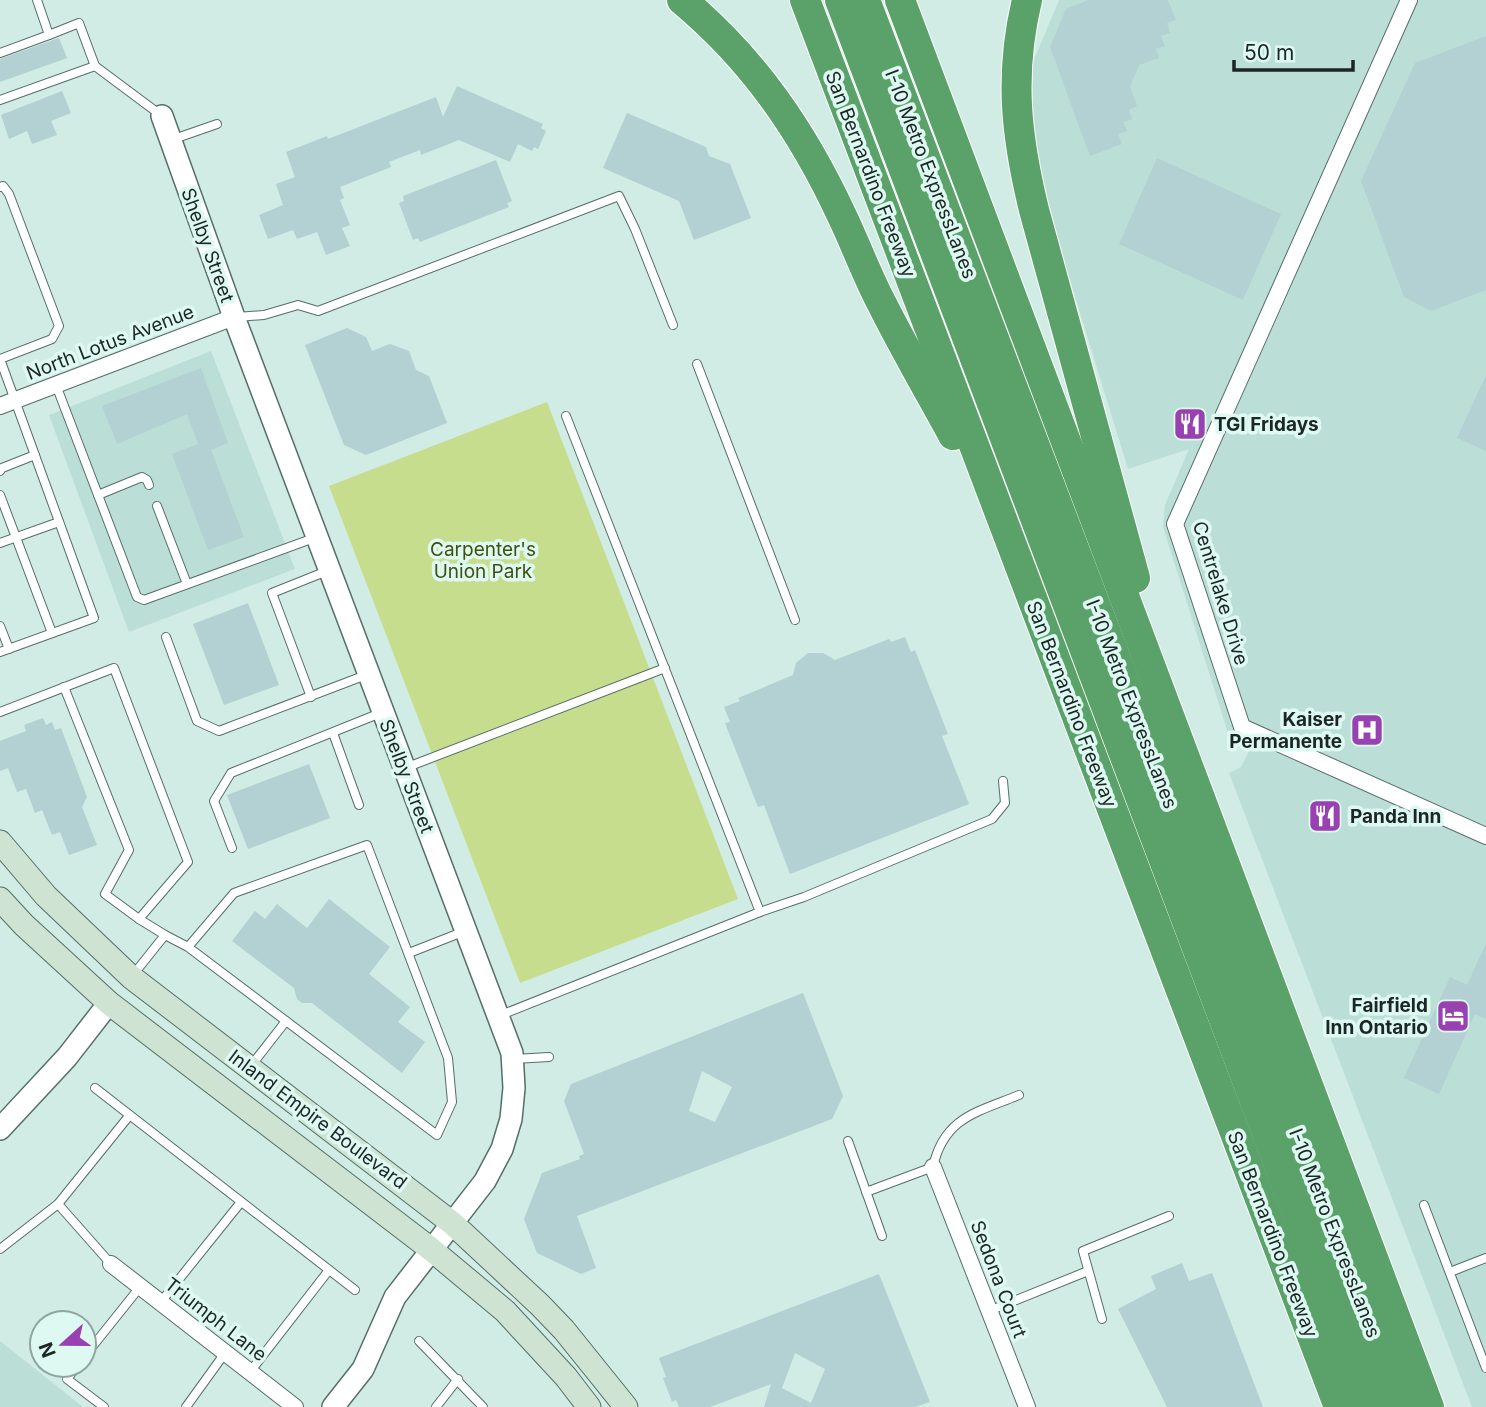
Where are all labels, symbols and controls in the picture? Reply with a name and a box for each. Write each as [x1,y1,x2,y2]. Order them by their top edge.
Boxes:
scale bar [1234,28,1353,72]
text: 50 m [1244,40,1294,65]
street label: I-10 Metro ExpressLanes [880,66,981,282]
street label: San Bernardino Freeway [821,68,921,281]
street label: Shelby Street [176,185,239,305]
street label: North Lotus Avenue [23,300,197,385]
restaurant icon: TGI Fridays [1171,405,1209,443]
place label: TGI Fridays [1214,413,1319,436]
street label: Centrelake Drive [1188,518,1253,668]
park label: Carpenter's Union Park [430,538,536,583]
street label: I-10 Metro ExpressLanes [1081,596,1182,812]
street label: San Bernardino Freeway [1022,598,1122,811]
place label: Kaiser Permanente [1229,708,1342,753]
hospital icon: Kaiser Permanente [1348,711,1386,749]
street label: Shelby Street [374,716,439,836]
restaurant icon: Panda Inn [1306,797,1344,835]
place label: Panda Inn [1350,805,1441,828]
place label: Fairfield Inn Ontario [1325,994,1428,1039]
hotel icon: Fairfield Inn Ontario [1434,997,1472,1035]
street label: Inland Empire Boulevard [224,1045,411,1194]
street label: I-10 Metro ExpressLanes [1284,1125,1385,1341]
street label: San Bernardino Freeway [1223,1128,1323,1341]
street label: Sedona Court [966,1217,1031,1341]
street label: Triumph Lane [160,1272,271,1366]
north arrow [28,1309,98,1379]
text: N [34,1339,61,1361]

